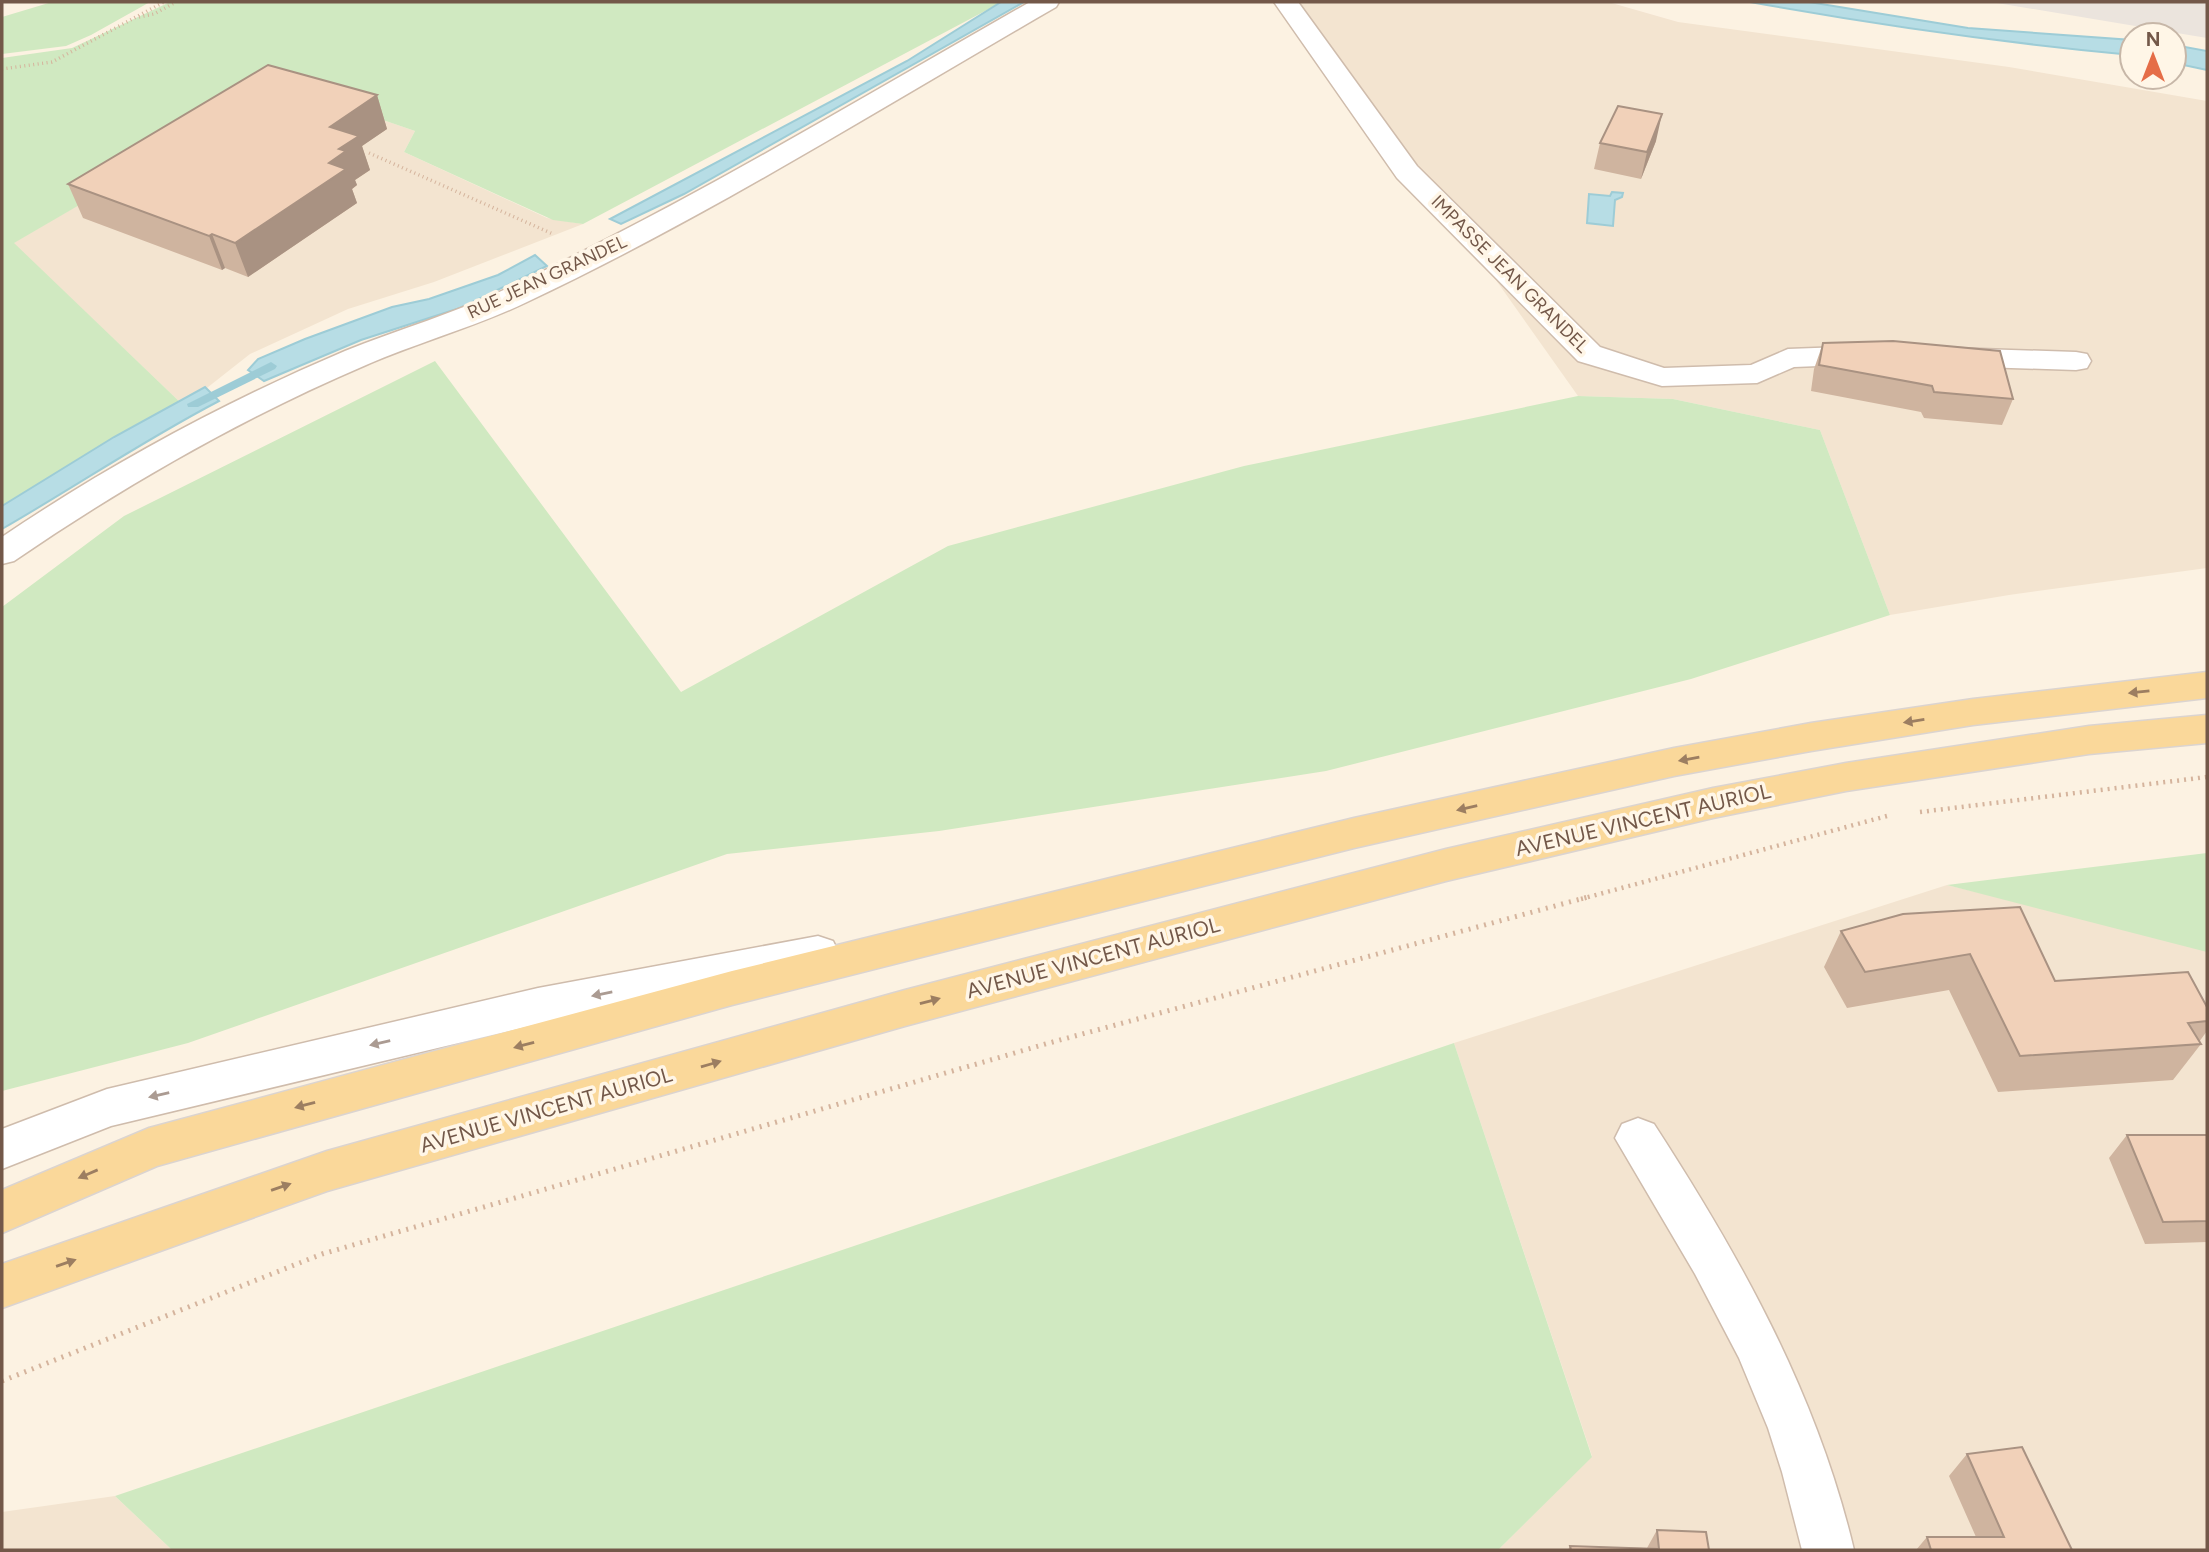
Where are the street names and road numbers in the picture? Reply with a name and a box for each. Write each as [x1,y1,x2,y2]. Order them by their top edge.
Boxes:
street label: IMPASSE JEAN GRANDEL [1427,191,1594,358]
street label: RUE JEAN GRANDEL [464,230,631,324]
street label: AVENUE VINCENT AURIOL [1513,778,1773,861]
street label: AVENUE VINCENT AURIOL [963,912,1222,1003]
street label: AVENUE VINCENT AURIOL [417,1061,675,1158]

